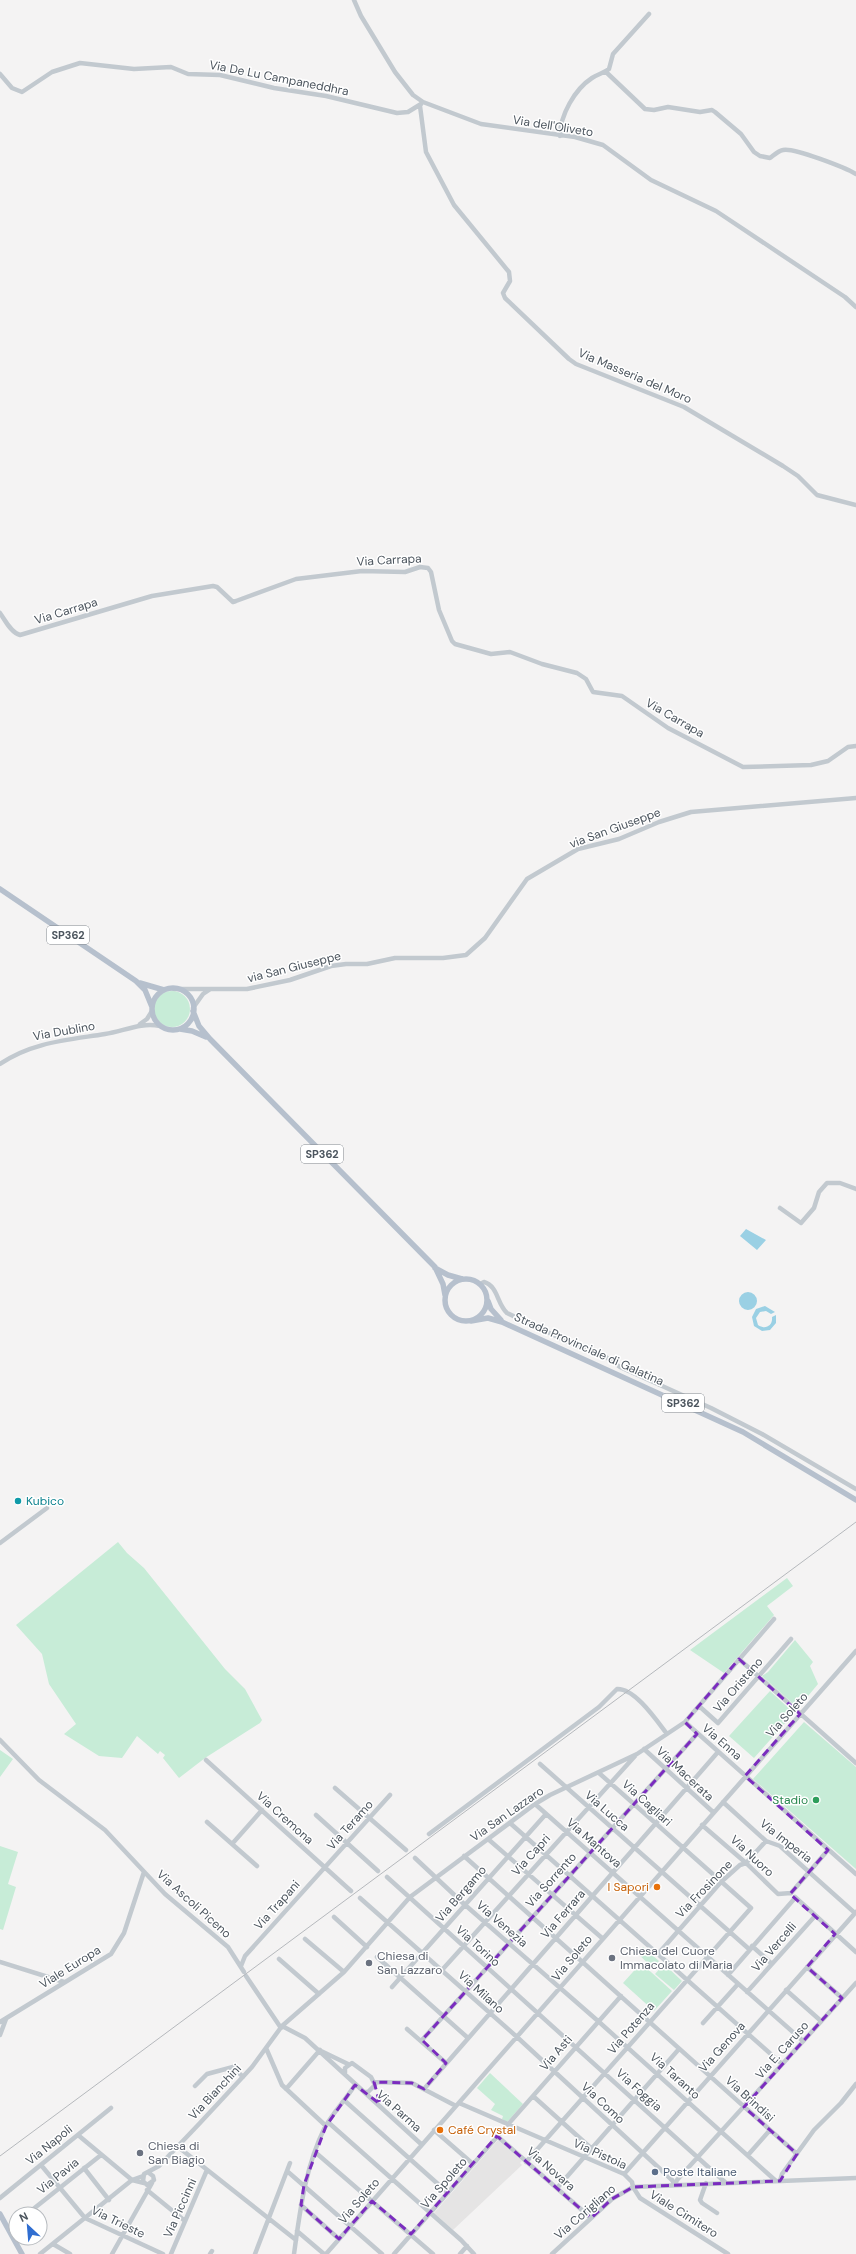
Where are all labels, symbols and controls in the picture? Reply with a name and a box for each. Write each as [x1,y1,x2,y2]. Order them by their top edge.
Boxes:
street label: Via De Lu Campaneddhra [208,57,350,99]
street label: Via dell'Oliveto [512,112,594,140]
street label: Via Masseria del Moro [576,345,694,407]
street label: Via Carrapa [356,550,422,570]
street label: Via Carrapa [32,594,100,628]
street label: Via Carrapa [643,695,707,741]
street label: via San Giuseppe [567,804,663,852]
road number: SP362 [47,926,89,944]
street label: via San Giuseppe [245,948,343,986]
street label: Via Dublino [32,1018,96,1044]
road number: SP362 [301,1145,343,1163]
street label: Strada Provinciale di Galatina [512,1309,666,1389]
road number: SP362 [662,1394,704,1412]
place label: Kubico [26,1493,64,1509]
marker: Kubico [13,1496,23,1506]
street label: Via Oristano [710,1654,766,1716]
street label: Via Soleto [762,1689,812,1741]
street label: Via Enna [699,1720,745,1764]
street label: Via Macerata [653,1743,717,1805]
street label: Via Cagliari [619,1776,675,1830]
street label: Via San Lazzaro [467,1783,547,1845]
street label: Via Lucca [581,1787,633,1835]
street label: Via Cremona [253,1788,317,1848]
place label: Stadio [772,1792,808,1808]
marker: Stadio [811,1795,821,1805]
street label: Via Teramo [323,1797,377,1853]
street label: Via Mantova [563,1815,625,1871]
street label: Via Imperia [757,1816,815,1866]
street label: Via Capri [508,1831,554,1879]
street label: Via Nuoro [727,1832,777,1880]
street label: Via Sorrento [522,1849,580,1911]
street label: Via Frosinone [672,1856,736,1922]
street label: Via Bergamo [432,1862,490,1926]
street label: Via Ascoli Piceno [153,1866,235,1942]
street label: Via Trapani [250,1877,304,1933]
place label: I Sapori [608,1879,649,1895]
marker: I Sapori [652,1882,662,1892]
street label: Via Ferrara [537,1886,589,1942]
street label: Via Venezia [473,1897,531,1951]
street label: Via Vercelli [748,1919,800,1975]
street label: Via Torino [452,1922,504,1970]
street label: Via Soleto [548,1932,596,1984]
street label: Viale Europa [36,1942,104,1992]
place label: Chiesa del Cuore Immacolato di Maria [620,1943,733,1973]
place label: Chiesa di San Lazzaro [377,1948,442,1978]
marker: Chiesa del Cuore Immacolato di Maria [607,1953,617,1963]
marker: Chiesa di San Lazzaro [364,1958,374,1968]
street label: Via Milano [455,1967,507,2017]
street label: Via Potenza [604,1998,658,2058]
street label: Via Genova [695,2018,749,2076]
street label: Via E. Caruso [752,2018,812,2082]
street label: Via Asti [536,2032,576,2074]
street label: Via Taranto [646,2049,704,2103]
street label: Via Bianchini [185,2061,245,2123]
street label: Via Foggia [613,2065,665,2115]
street label: Via Brindisi [722,2073,778,2126]
street label: Via Como [578,2079,628,2127]
street label: Via Parma [373,2086,425,2136]
street label: Via Napoli [22,2121,76,2169]
place label: Café Crystal [448,2122,516,2138]
marker: Café Crystal [435,2125,445,2135]
street label: Via Pistoia [571,2135,629,2173]
place label: Chiesa di San Biagio [148,2138,205,2168]
street label: Via Novara [523,2144,579,2194]
marker: Chiesa di San Biagio [135,2148,145,2158]
street label: Via Pavia [34,2154,82,2198]
street label: Via Spoleto [417,2154,471,2212]
place label: Poste Italiane [663,2164,737,2180]
marker: Poste Italiane [650,2167,660,2177]
street label: Via Soleto [335,2175,383,2227]
street label: Via Piccinni [160,2176,200,2240]
street label: Via Corigliano [551,2181,619,2243]
street label: Viale Cimitero [647,2187,721,2241]
street label: Via Trieste [88,2202,148,2242]
north arrow [8,2206,48,2246]
text: N [17,2209,30,2225]

